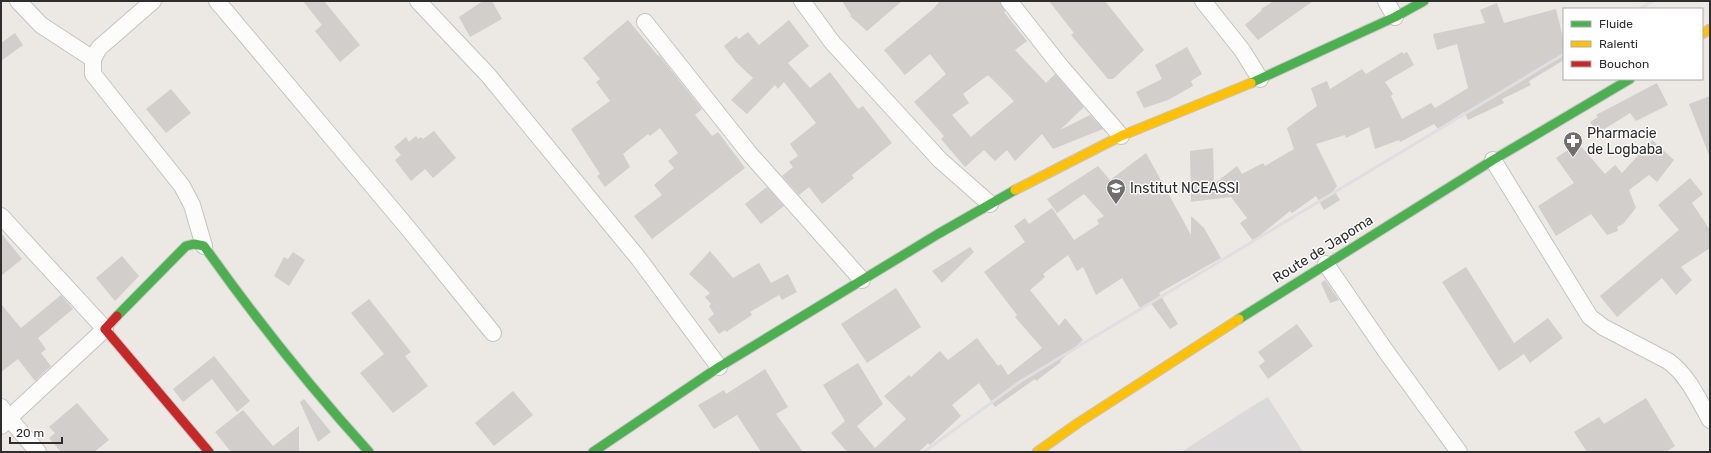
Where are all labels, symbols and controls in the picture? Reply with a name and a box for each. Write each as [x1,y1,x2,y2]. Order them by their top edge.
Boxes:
legend [1563,8,1703,80]
text: Fluide [1599,17,1633,31]
text: Ralenti [1599,37,1638,51]
text: Bouchon [1599,57,1649,71]
place label: Pharmacie de Logbaba [1587,125,1663,158]
pharmacy icon: Pharmacie de Logbaba [1562,130,1584,158]
school or university icon: Institut NCEASSI [1105,177,1127,205]
place label: Institut NCEASSI [1130,180,1239,197]
street label: Route de Japoma [1270,211,1376,287]
scale bar [10,419,62,445]
text: 20 m [16,426,44,440]

